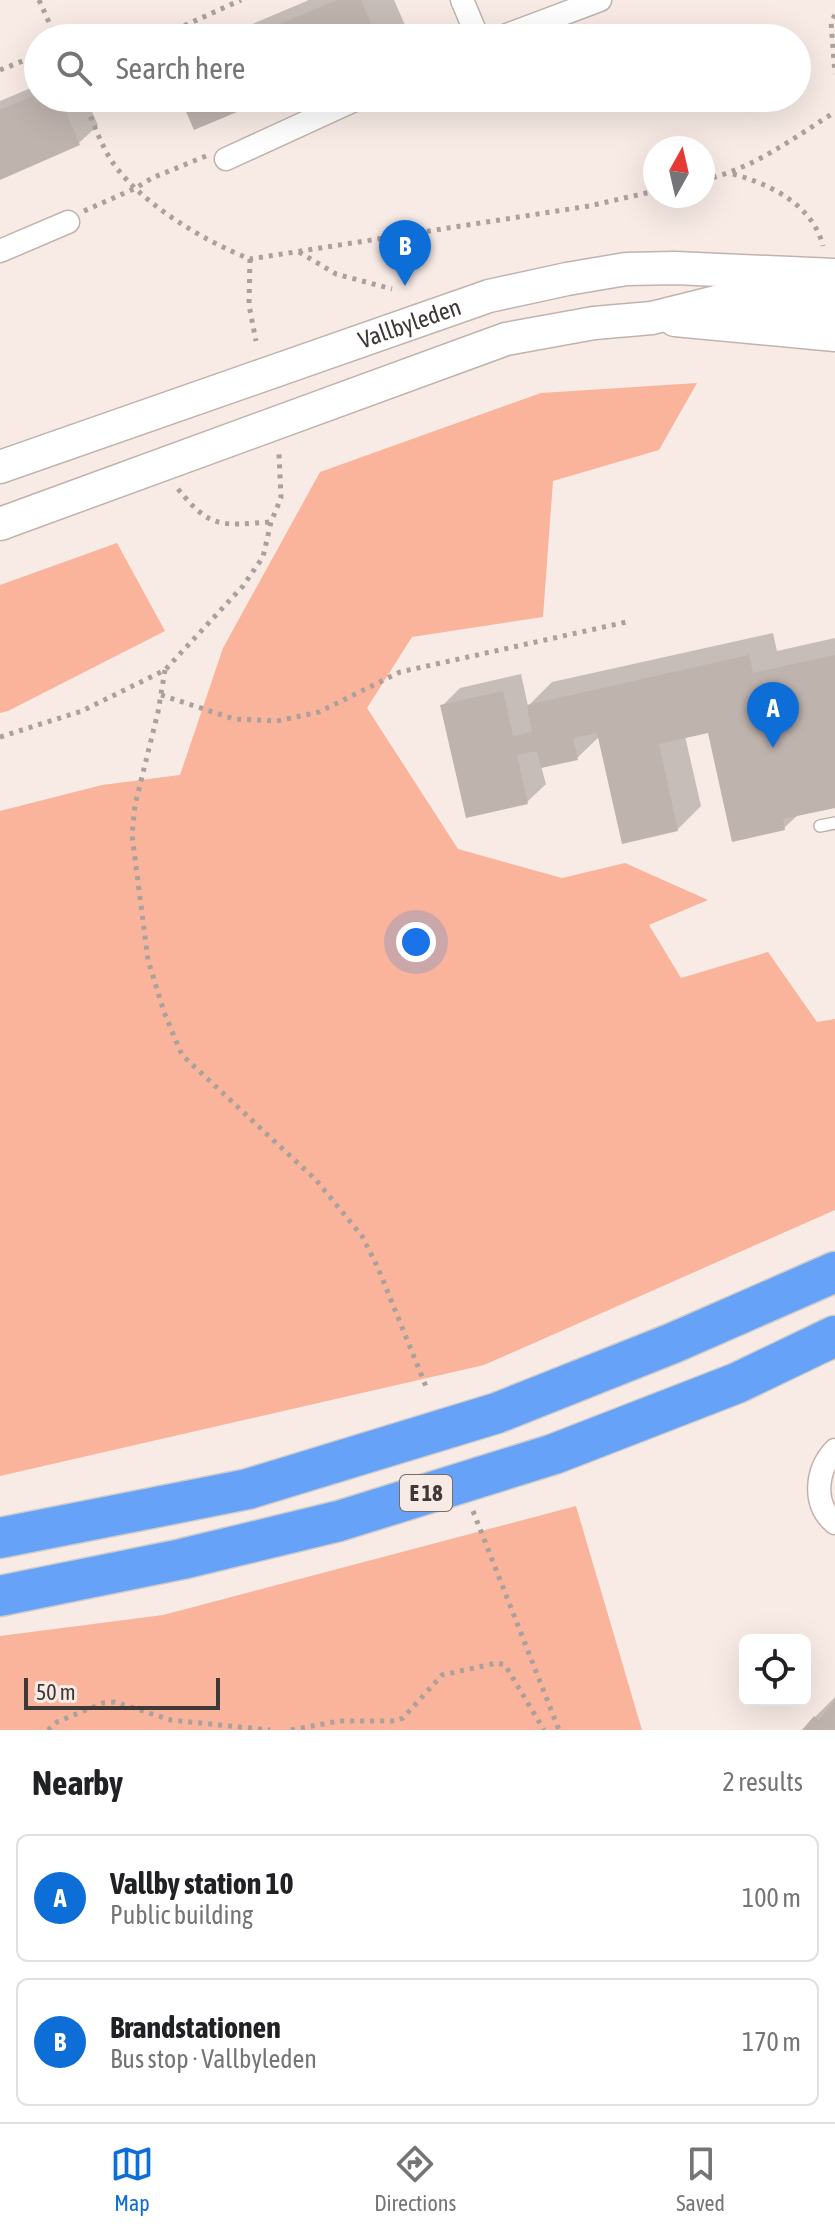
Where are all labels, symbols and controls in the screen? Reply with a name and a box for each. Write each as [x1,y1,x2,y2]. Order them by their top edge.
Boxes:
search box [24,24,811,112]
icon: search [52,46,96,90]
text: Search here [116,51,245,85]
north arrow [643,136,715,208]
pin: B [379,220,431,286]
street label: Vallbyleden [355,293,464,354]
pin: A [747,682,799,748]
your location [396,922,436,962]
road number: E 18 [400,1475,452,1511]
map controls [739,1634,811,1706]
button: locate [739,1634,811,1706]
scale bar [24,1674,220,1710]
text: 50 m [36,1679,76,1705]
text: Nearby [32,1763,123,1802]
text: 2 results [722,1767,803,1797]
text: Vallby station 10 [110,1866,294,1900]
text: A [54,1883,66,1913]
text: 100 m [742,1883,801,1913]
text: Public building [110,1900,253,1930]
text: Brandstationen [110,2010,281,2044]
text: B [54,2027,66,2057]
text: 170 m [742,2027,801,2057]
text: Bus stop · Vallbyleden [110,2044,317,2074]
tab: Map [110,2142,154,2216]
tab: Directions [374,2142,456,2216]
tab: Saved [676,2142,725,2216]

